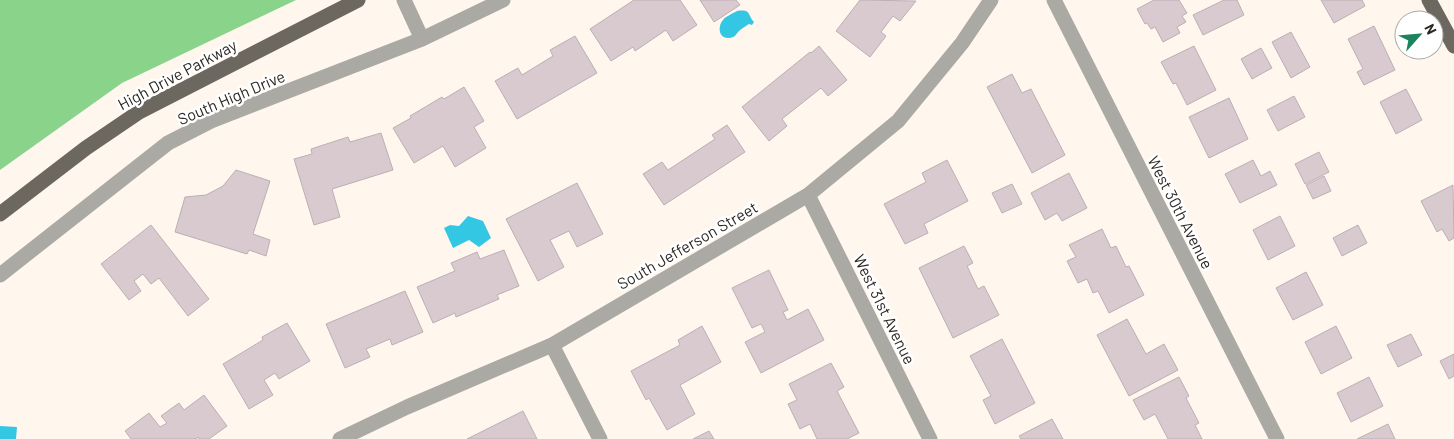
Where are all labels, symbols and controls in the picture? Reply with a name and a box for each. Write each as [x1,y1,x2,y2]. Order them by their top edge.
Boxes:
north arrow [1394,10,1444,60]
text: N [1421,21,1441,37]
street label: High Drive Parkway [114,34,240,113]
street label: South High Drive [174,66,288,128]
street label: West 30th Avenue [1144,152,1218,272]
street label: South Jefferson Street [613,197,761,293]
street label: West 31st Avenue [850,251,920,367]

